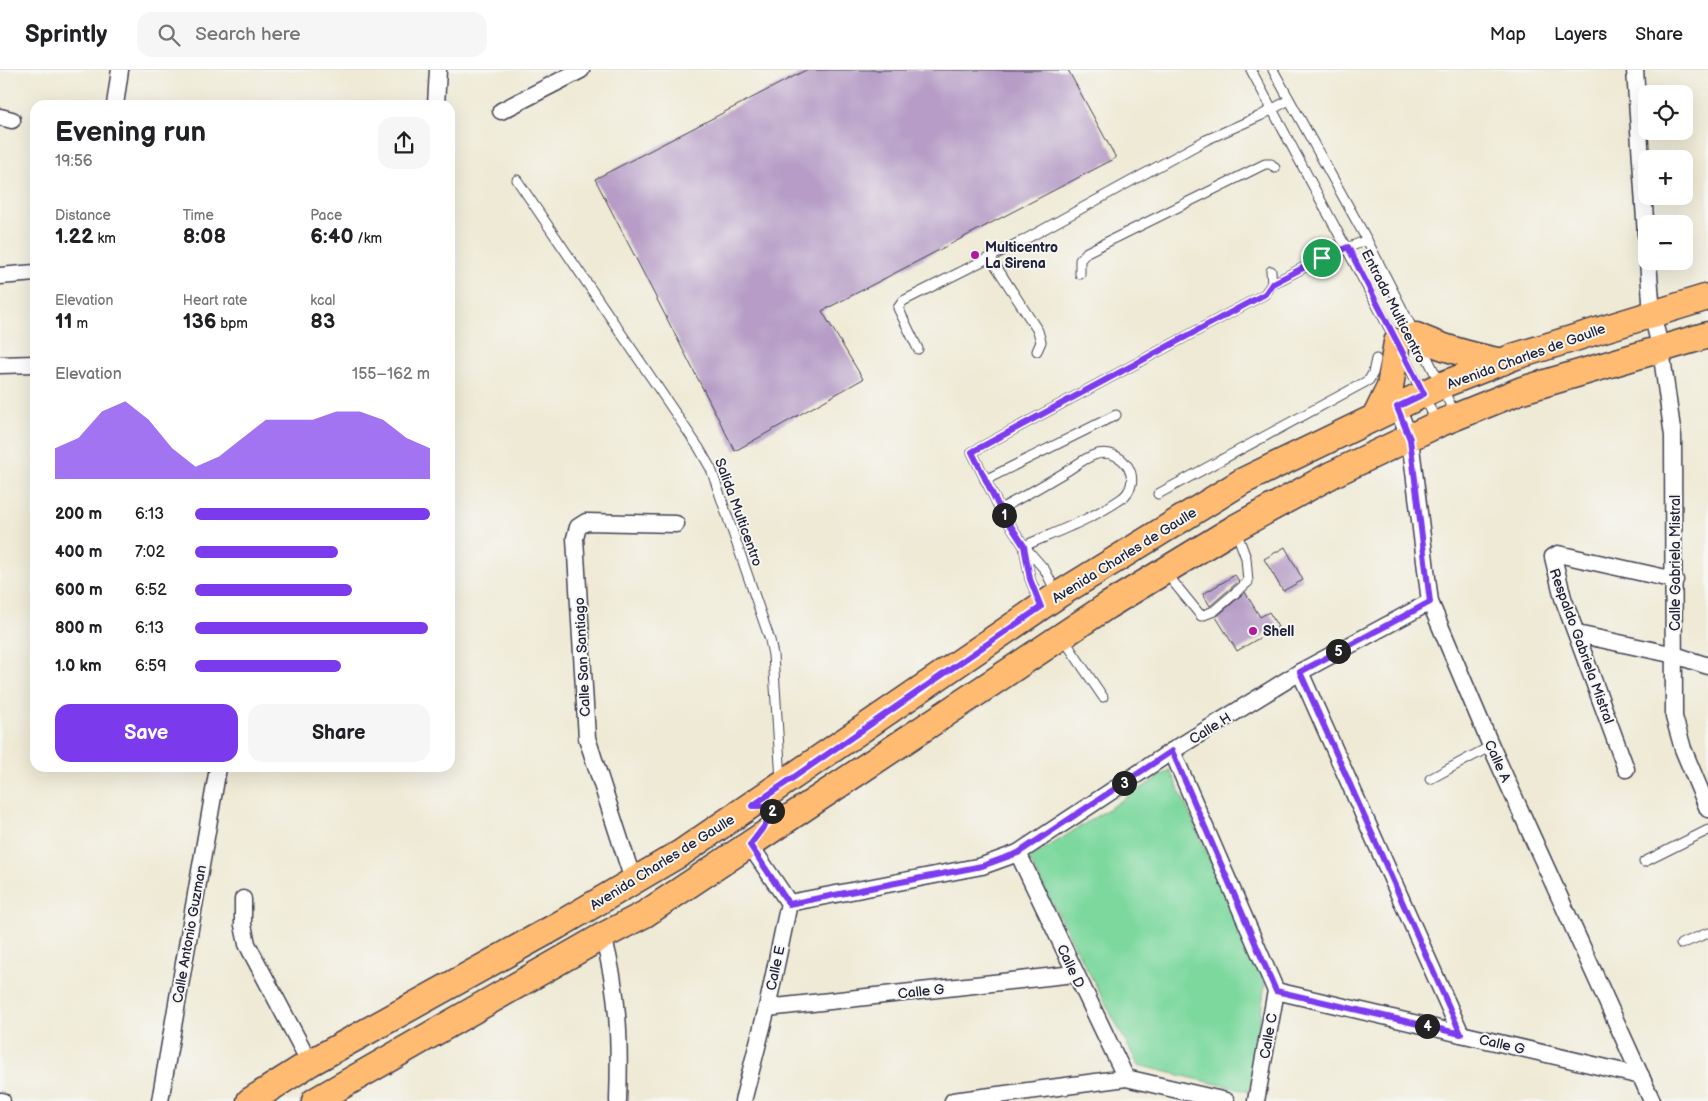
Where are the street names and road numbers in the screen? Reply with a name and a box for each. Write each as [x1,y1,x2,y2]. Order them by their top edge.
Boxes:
street label: Entrada Multicentro [1358,247,1430,366]
street label: Avenida Charles de Gaulle [1445,320,1608,393]
street label: Salida Multicentro [711,456,766,569]
street label: Calle Gabriela Mistral [1667,495,1684,631]
street label: Avenida Charles de Gaulle [1049,504,1200,607]
street label: Respaldo Gabriela Mistral [1545,566,1618,726]
street label: Calle San Santiago [571,597,594,717]
street label: Calle H [1186,709,1234,748]
street label: Calle A [1481,737,1515,785]
street label: Avenida Charles de Gaulle [587,811,738,914]
street label: Calle Antonio Guzman [169,864,210,1004]
street label: Calle D [1053,942,1088,991]
street label: Calle E [762,944,789,992]
street label: Calle G [897,981,946,1002]
street label: Calle C [1256,1012,1281,1060]
street label: Calle G [1477,1031,1527,1058]

